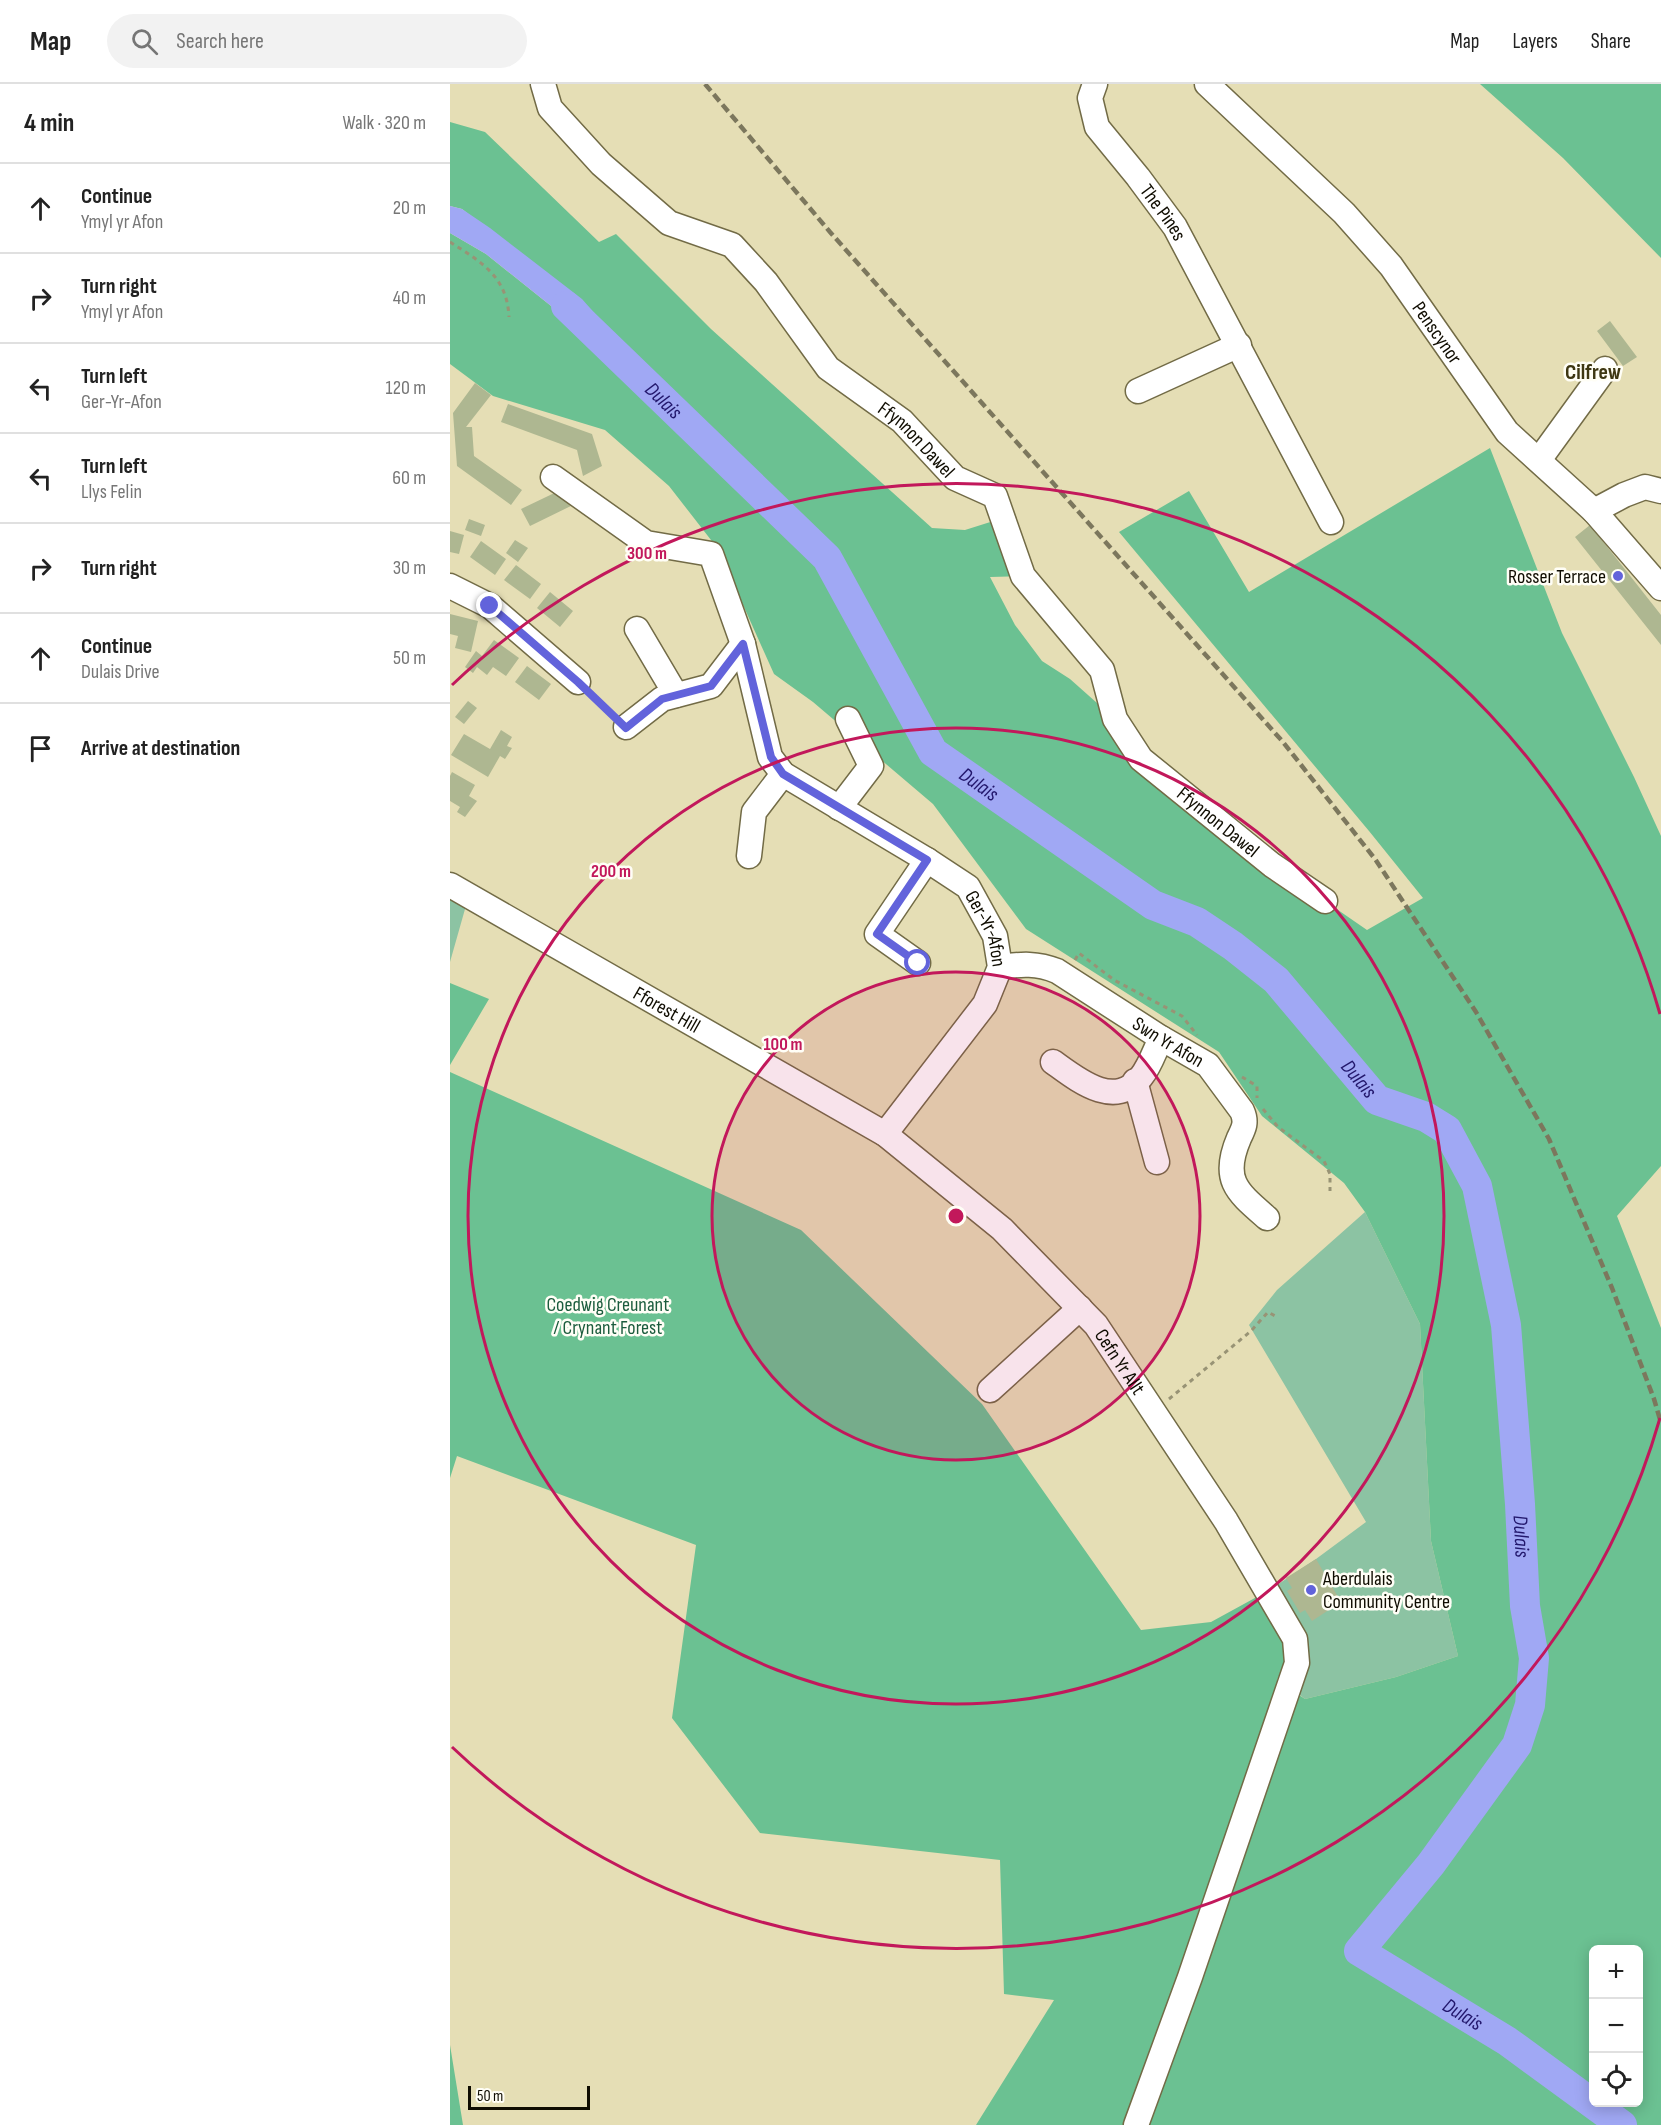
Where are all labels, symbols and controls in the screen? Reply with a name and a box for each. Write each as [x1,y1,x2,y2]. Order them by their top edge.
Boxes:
search box [107,14,527,68]
text: Map [30,25,71,58]
icon: search [128,25,161,58]
text: Search here [176,28,264,55]
text: Map [1450,29,1479,54]
text: Layers [1512,29,1558,54]
text: Share [1591,29,1631,54]
text: 4 min [24,108,74,139]
text: Walk · 320 m [343,111,426,135]
street label: The Pines [1135,180,1191,245]
text: Continue [81,183,152,210]
icon: ahead [24,192,57,225]
text: 20 m [393,196,426,220]
text: Ymyl yr Afon [81,210,163,234]
text: Turn right [81,273,157,300]
icon: right [24,282,57,315]
text: 40 m [393,286,426,310]
street label: Penscynor [1407,297,1467,369]
text: Ymyl yr Afon [81,300,163,324]
district label: Cilfrew [1565,359,1621,386]
text: Turn left [81,363,147,390]
icon: left [24,372,57,405]
text: 120 m [386,376,426,400]
water label: Dulais [640,377,688,425]
text: Ger-Yr-Afon [81,390,162,414]
street label: Ffynnon Dawel [873,397,960,483]
text: Turn left [81,453,147,480]
icon: left [24,462,57,495]
text: 60 m [392,466,426,490]
text: Llys Felin [81,480,142,504]
text: 300 m [627,543,667,564]
icon: right [24,552,57,585]
text: Turn right [81,555,157,582]
text: 30 m [393,556,426,580]
place label: Rosser Terrace [1508,565,1606,589]
marker: Rosser Terrace [1611,569,1625,583]
route end [476,592,502,618]
text: Continue [81,633,152,660]
icon: ahead [24,642,57,675]
text: 50 m [393,646,426,670]
text: Dulais Drive [81,660,160,684]
icon: arrive [24,732,57,765]
text: Arrive at destination [81,735,240,762]
water label: Dulais [954,762,1004,807]
street label: Ffynnon Dawel [1172,782,1264,863]
text: 200 m [591,861,631,882]
street label: Ger-Yr-Afon [959,887,1011,968]
route start [904,949,930,975]
street label: Fforest Hill [629,982,704,1039]
street label: Swn Yr Afon [1128,1012,1208,1073]
text: 100 m [764,1034,803,1055]
water label: Dulais [1335,1055,1382,1104]
centre of rings [946,1206,966,1226]
park label: Coedwig Creunant / Crynant Forest [547,1293,669,1340]
street label: Cefn Yr Allt [1089,1325,1150,1399]
water label: Dulais [1508,1515,1535,1559]
place label: Aberdulais Community Centre [1322,1567,1450,1614]
marker: Aberdulais Community Centre [1304,1583,1318,1597]
map controls [1589,1945,1643,2107]
button: + [1589,1945,1643,1999]
water label: Dulais [1438,1993,1488,2037]
button: − [1589,1999,1643,2053]
button: locate [1589,2053,1643,2107]
scale bar [468,2083,590,2110]
text: 50 m [477,2087,503,2106]

